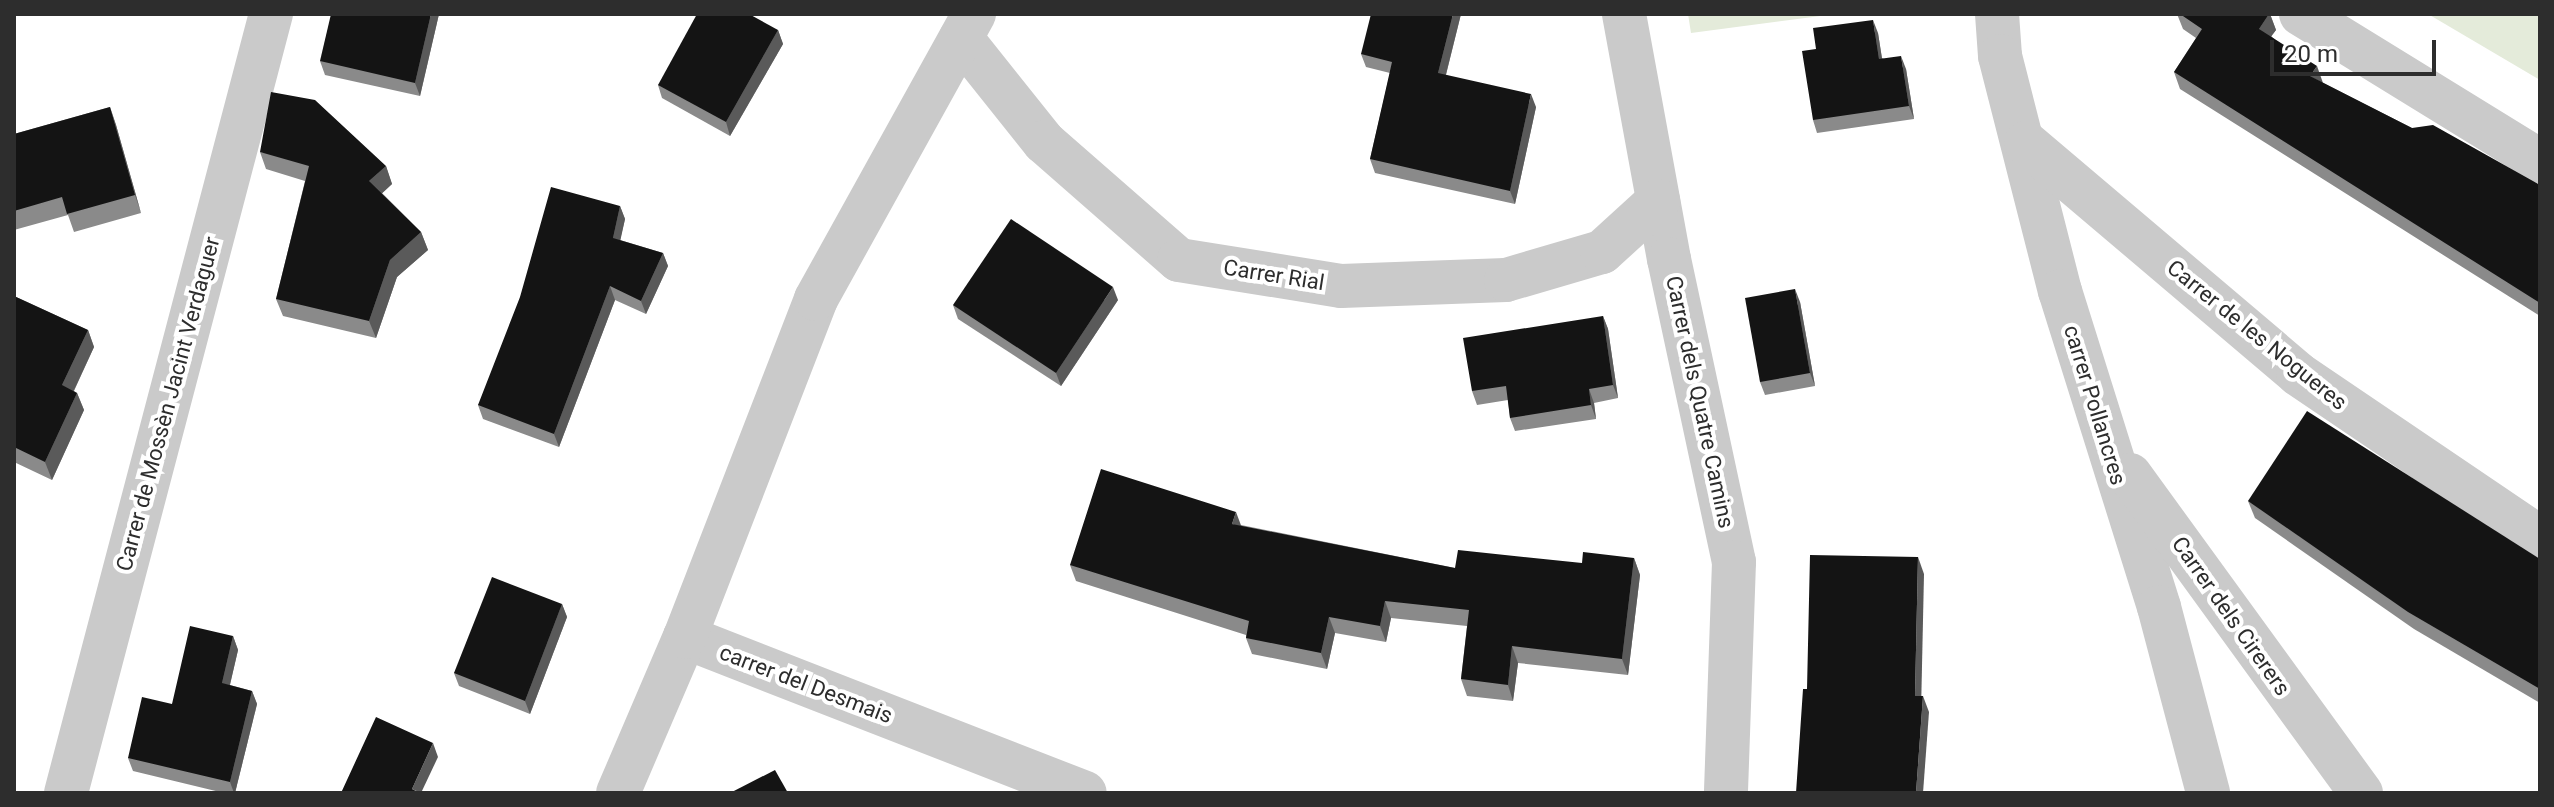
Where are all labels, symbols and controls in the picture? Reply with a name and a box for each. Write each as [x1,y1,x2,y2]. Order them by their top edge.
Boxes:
scale bar [2274,24,2440,74]
text: 20 m [2284,40,2338,68]
street label: Carrer de Mossèn Jacint Verdaguer [111,234,225,574]
street label: Carrer Rial [1222,254,1326,296]
street label: Carrer de les Nogueres [2162,254,2352,416]
street label: Carrer dels Quatre Camins [1660,274,1740,530]
street label: carrer Pollancres [2058,322,2132,488]
street label: Carrer dels Cirerers [2166,531,2296,701]
street label: carrer del Desmais [716,639,896,729]

